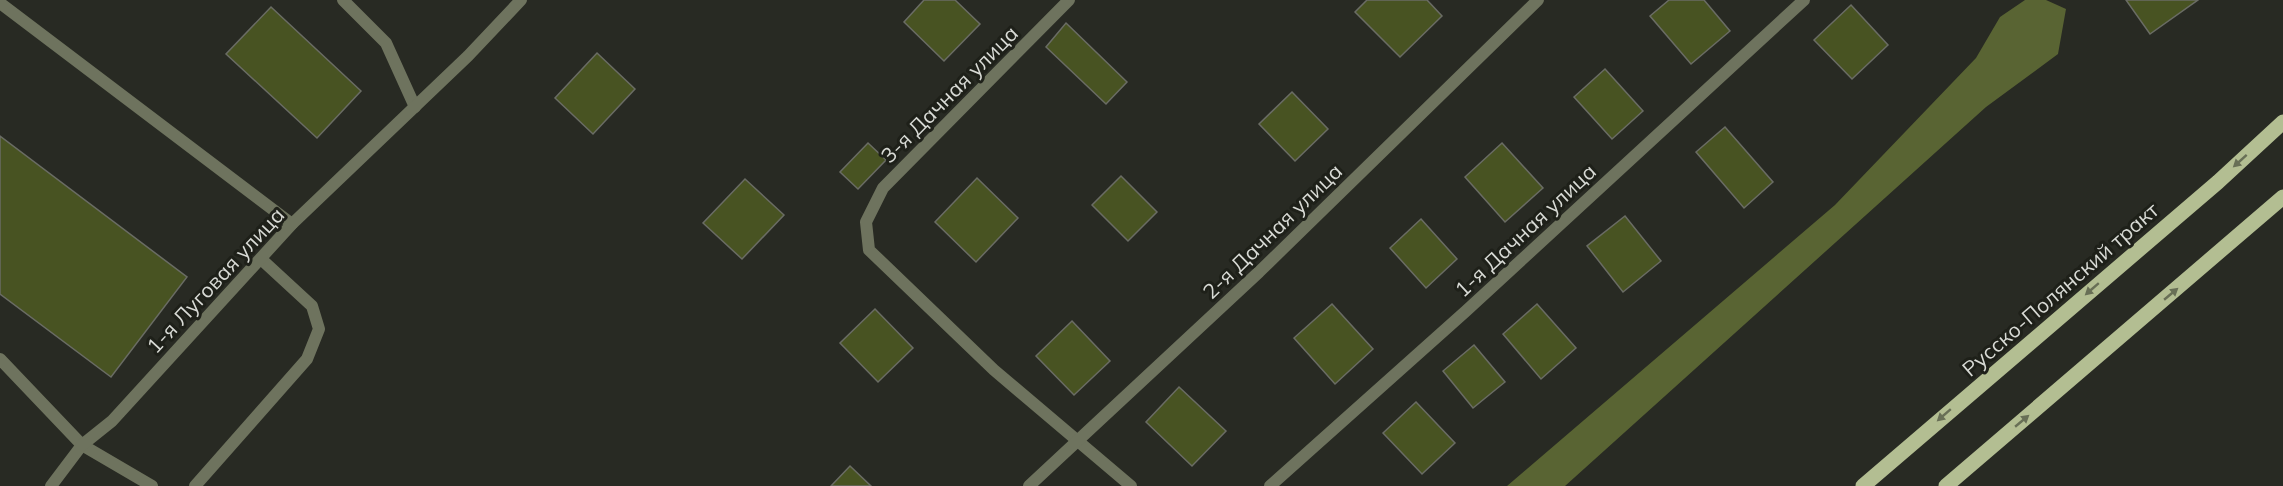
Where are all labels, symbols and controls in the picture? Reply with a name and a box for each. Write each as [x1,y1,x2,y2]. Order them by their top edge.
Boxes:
street label: 3-я Дачная улица [875,20,1023,168]
one-way arrow [2233,154,2248,167]
street label: 2-я Дачная улица [1197,158,1347,304]
street label: 1-я Дачная улица [1449,158,1601,302]
street label: Русско-Полянский тракт [1956,196,2164,381]
street label: 1-я Луговая улица [141,202,289,358]
one-way arrow [2084,282,2100,295]
one-way arrow [2163,288,2178,301]
one-way arrow [1936,409,1952,422]
one-way arrow [2014,415,2029,428]

